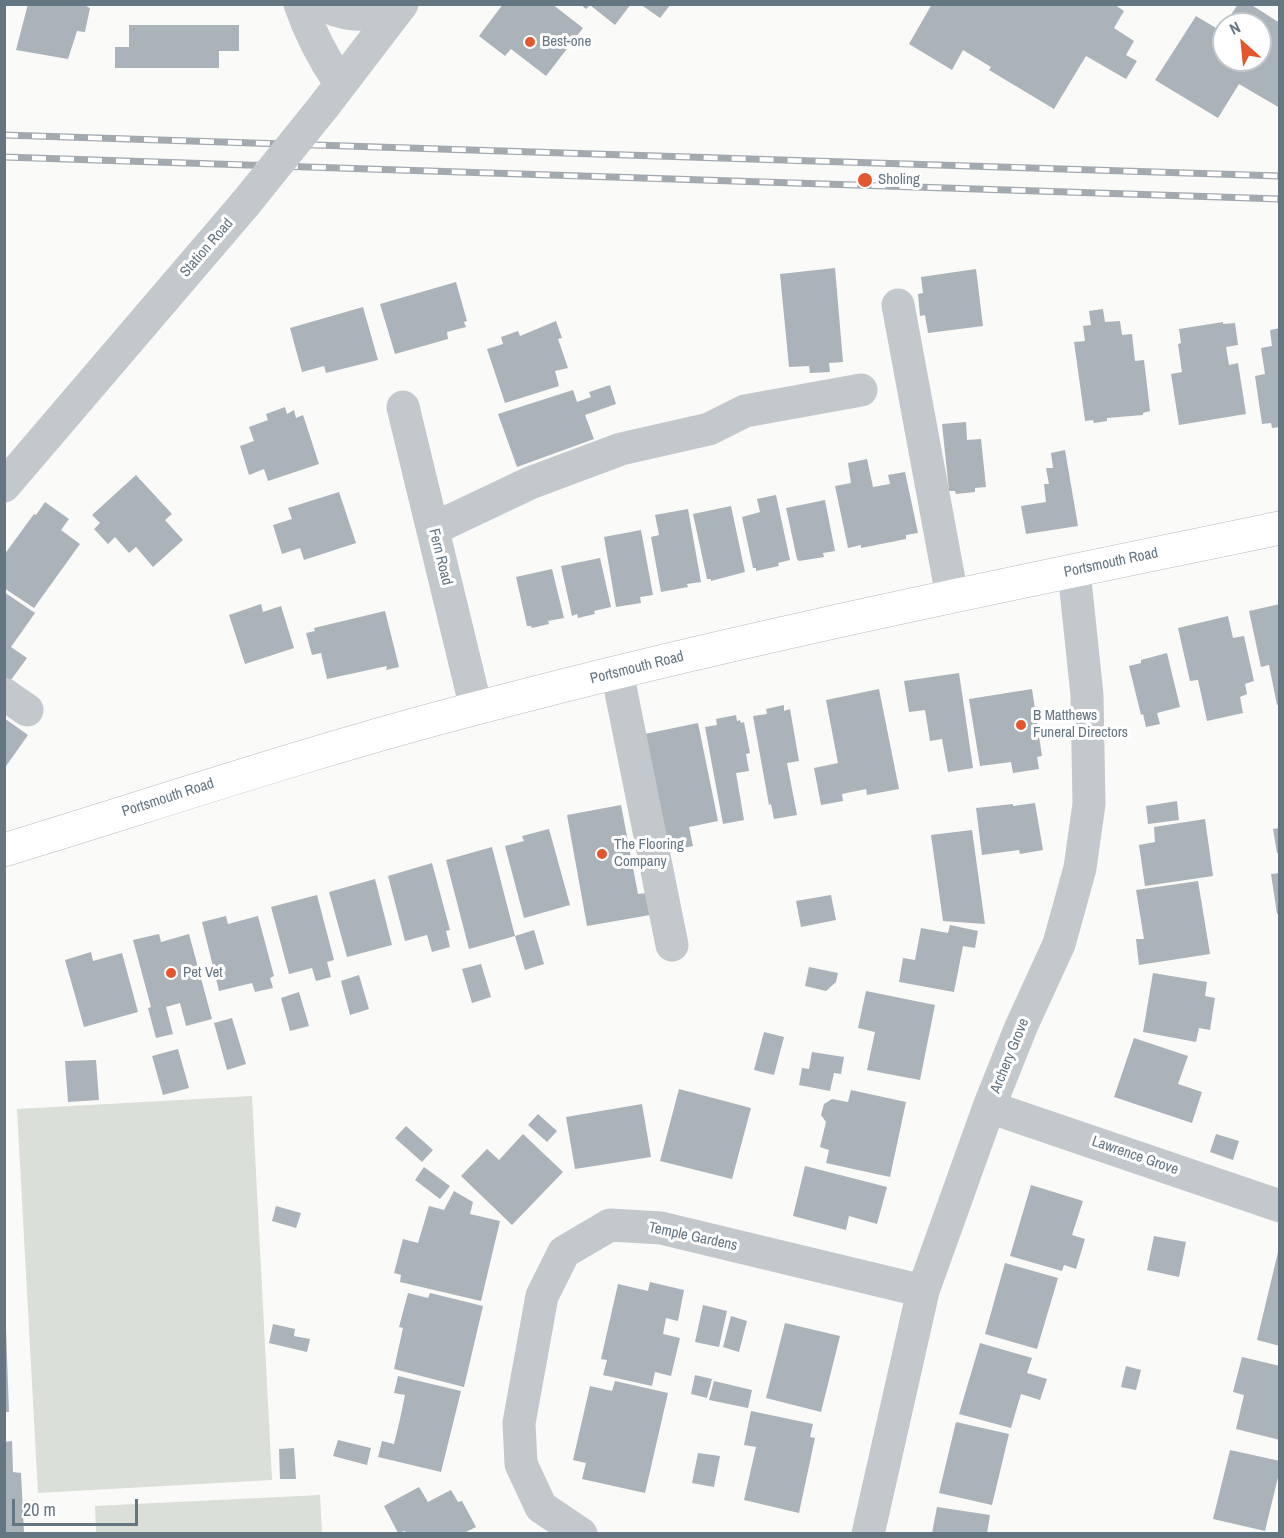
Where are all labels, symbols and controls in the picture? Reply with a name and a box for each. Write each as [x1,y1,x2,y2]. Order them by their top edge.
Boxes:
north arrow [1212,12,1272,72]
text: N [1226,16,1244,40]
place label: Best-one [542,33,591,51]
marker: Best-one [523,35,537,49]
marker: Sholing [856,171,874,189]
place label: Sholing [878,171,920,189]
street label: Station Road [177,215,237,281]
street label: Fern Road [424,527,456,587]
street label: Portsmouth Road [1062,544,1160,582]
street label: Portsmouth Road [588,648,686,688]
place label: B Matthews Funeral Directors [1033,707,1128,742]
marker: B Matthews Funeral Directors [1014,718,1028,732]
street label: Portsmouth Road [120,775,216,821]
place label: The Flooring Company [614,836,684,871]
marker: The Flooring Company [595,847,609,861]
place label: Pet Vet [183,964,223,982]
marker: Pet Vet [164,966,178,980]
street label: Archery Grove [987,1016,1033,1096]
street label: Lawrence Grove [1089,1133,1181,1179]
street label: Temple Gardens [647,1219,739,1255]
scale bar [15,1487,141,1525]
text: 20 m [23,1497,56,1522]

